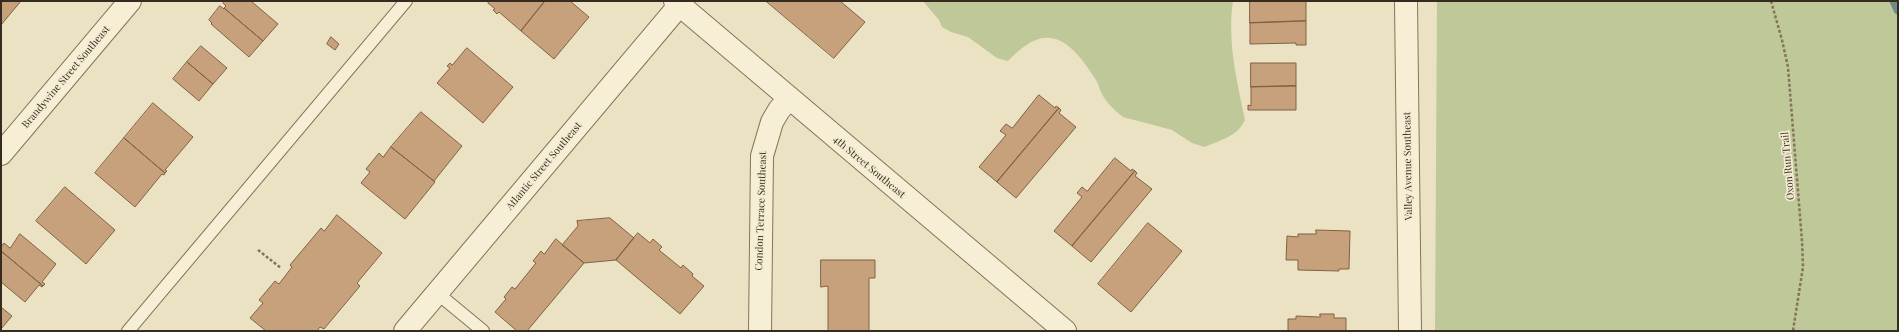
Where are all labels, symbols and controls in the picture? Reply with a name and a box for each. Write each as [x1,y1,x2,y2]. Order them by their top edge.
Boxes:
street label: Brandywine Street Southeast [20,23,112,131]
street label: Valley Avenue Southeast [1401,112,1415,220]
street label: Atlantic Street Southeast [504,120,584,212]
street label: Oxon Run Trail [1779,131,1797,201]
street label: 4th Street Southeast [831,133,907,201]
street label: Condon Terrace Southeast [753,151,769,271]

